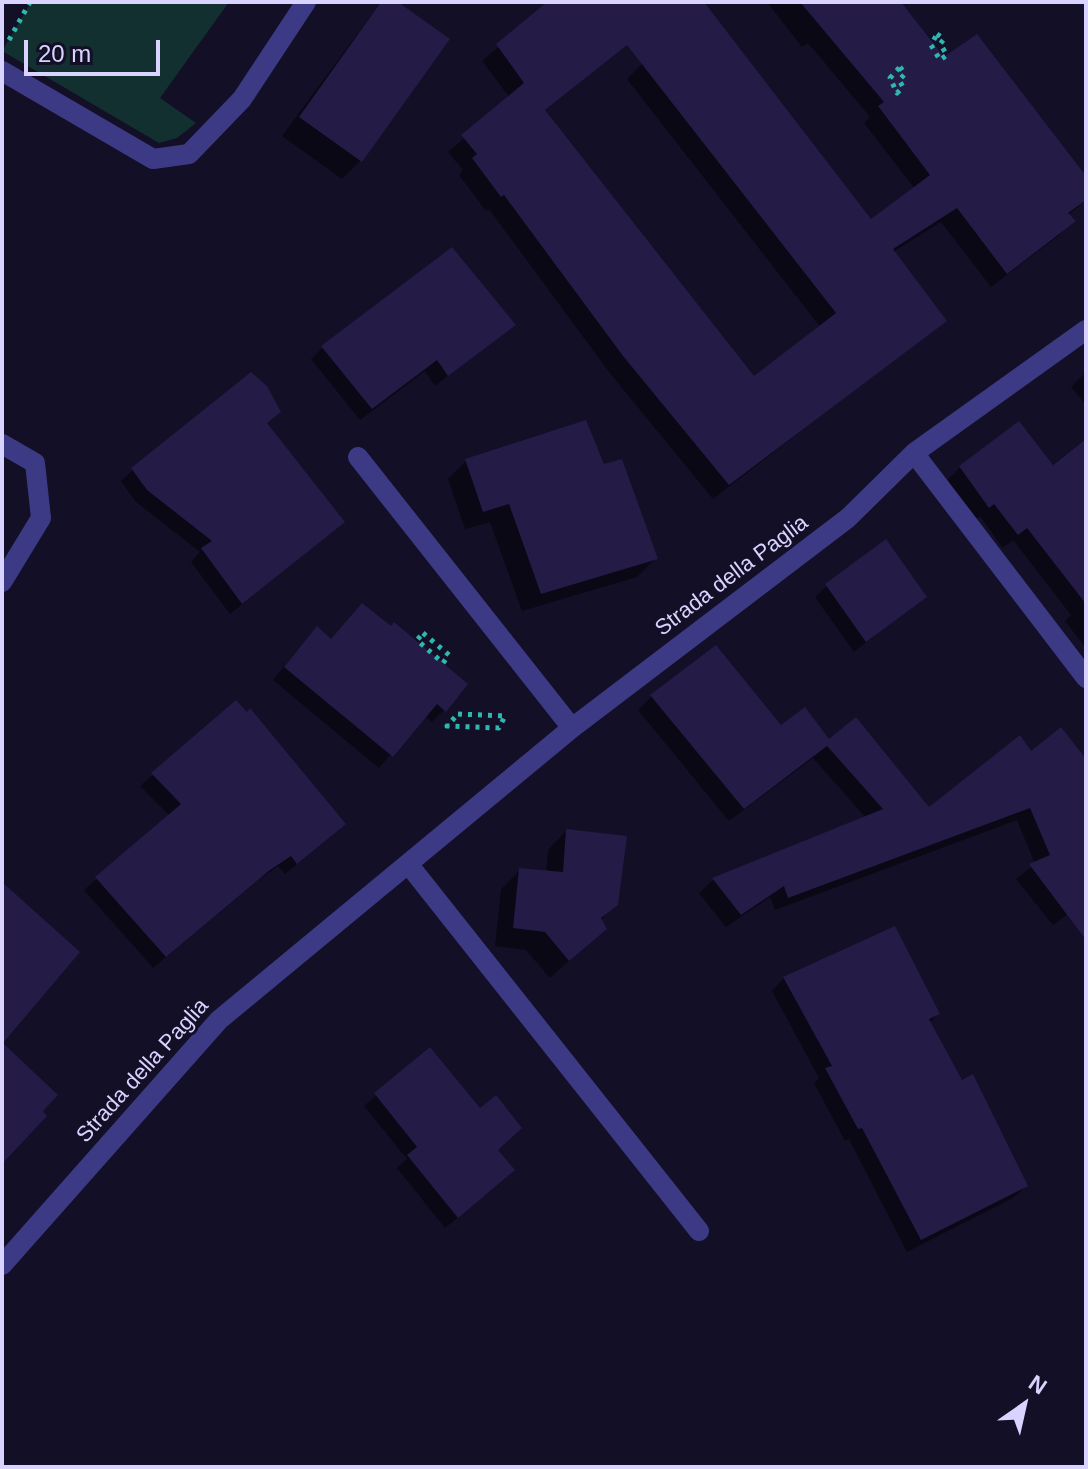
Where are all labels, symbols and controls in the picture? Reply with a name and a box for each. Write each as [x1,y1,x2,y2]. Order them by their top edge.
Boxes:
scale bar [28,24,164,74]
text: 20 m [38,40,91,67]
street label: Strada della Paglia [650,510,814,642]
street label: Strada della Paglia [71,994,215,1148]
north arrow [984,1365,1064,1445]
text: N [1024,1370,1051,1399]

